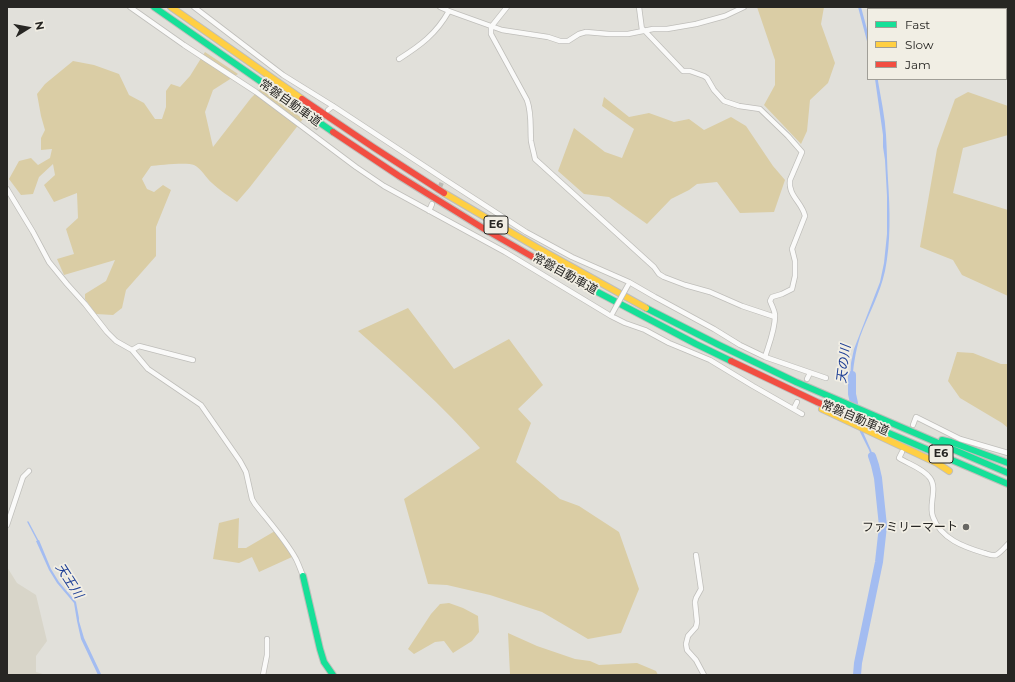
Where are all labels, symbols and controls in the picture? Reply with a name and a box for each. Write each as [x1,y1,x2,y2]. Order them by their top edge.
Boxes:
north arrow [8,8,48,48]
legend [867,8,1007,80]
text: Fast [905,17,930,32]
text: N [32,20,47,31]
text: Slow [905,37,934,52]
text: Jam [905,57,931,72]
street label: 常磐自動車道 [256,76,324,130]
road number: E6 [484,216,508,234]
street label: 常磐自動車道 [530,250,600,298]
water label: 天の川 [834,344,854,384]
street label: 常磐自動車道 [819,397,891,439]
road number: E6 [929,445,953,463]
place label: ファミリーマート [862,520,958,534]
marker: ファミリーマート [961,522,971,532]
water label: 天王川 [52,560,86,602]

